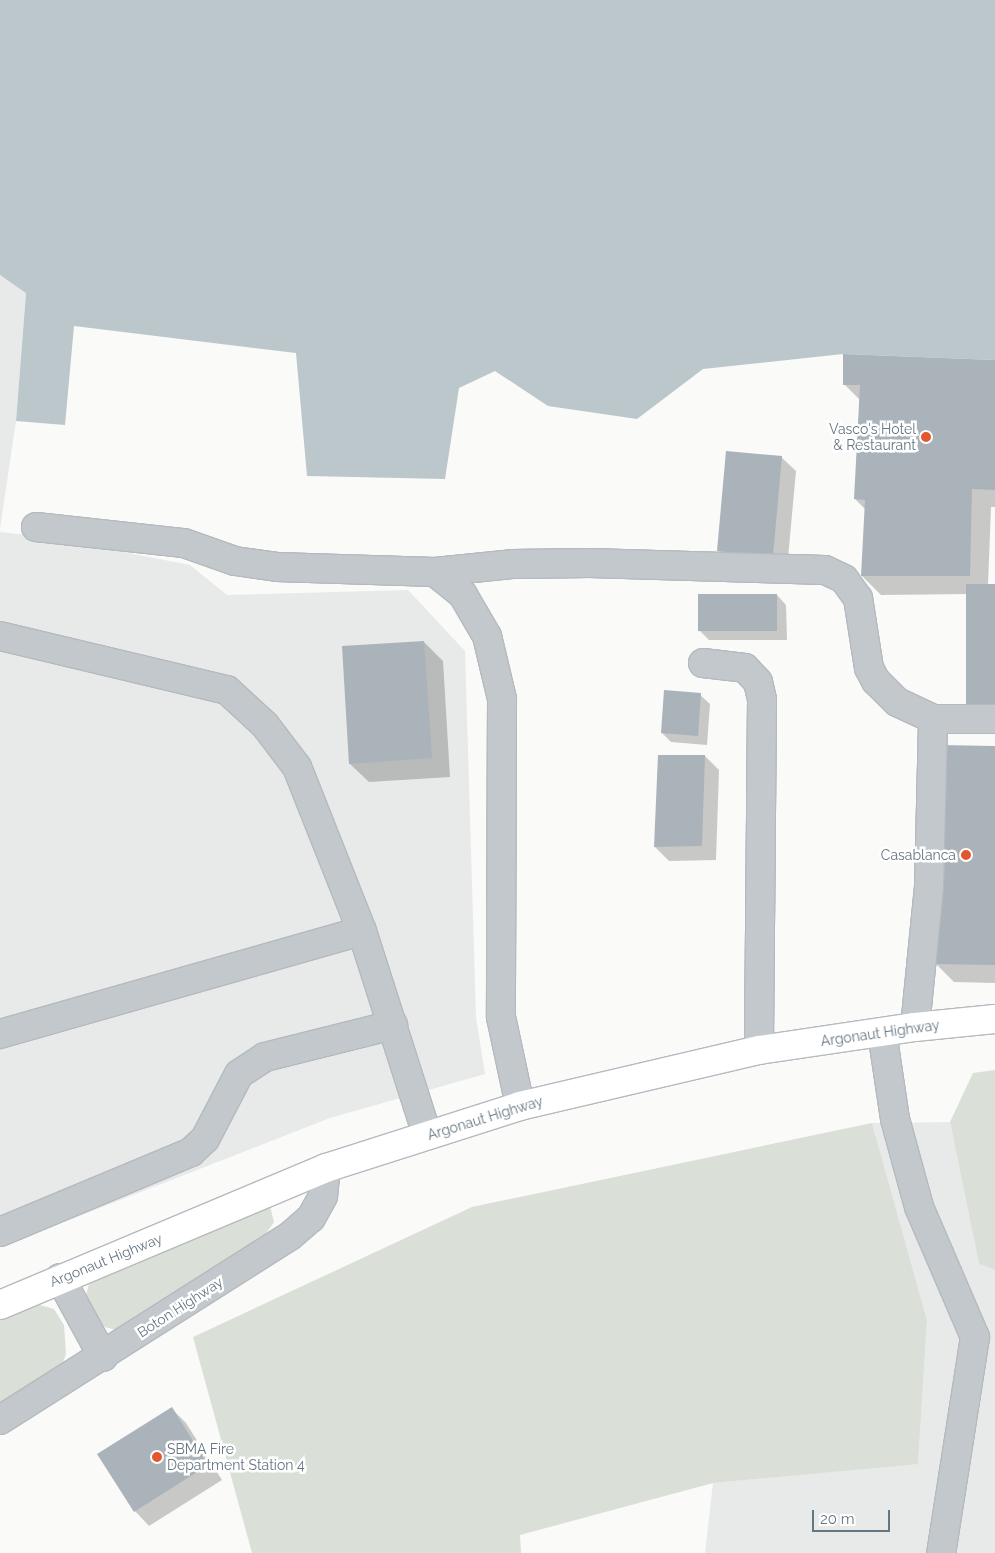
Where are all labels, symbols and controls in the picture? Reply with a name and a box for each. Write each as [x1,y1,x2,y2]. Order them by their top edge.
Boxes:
place label: Vasco's Hotel & Restaurant [829,421,916,454]
marker: Vasco's Hotel & Restaurant [920,431,932,443]
place label: Casablanca [881,847,956,863]
marker: Casablanca [960,849,972,861]
street label: Argonaut Highway [820,1016,940,1050]
street label: Argonaut Highway [425,1092,545,1144]
street label: Argonaut Highway [47,1230,165,1290]
street label: Boton Highway [134,1273,226,1341]
place label: SBMA Fire Department Station 4 [167,1441,305,1474]
marker: SBMA Fire Department Station 4 [151,1451,163,1463]
scale bar [815,1500,892,1532]
text: 20 m [820,1510,855,1528]

